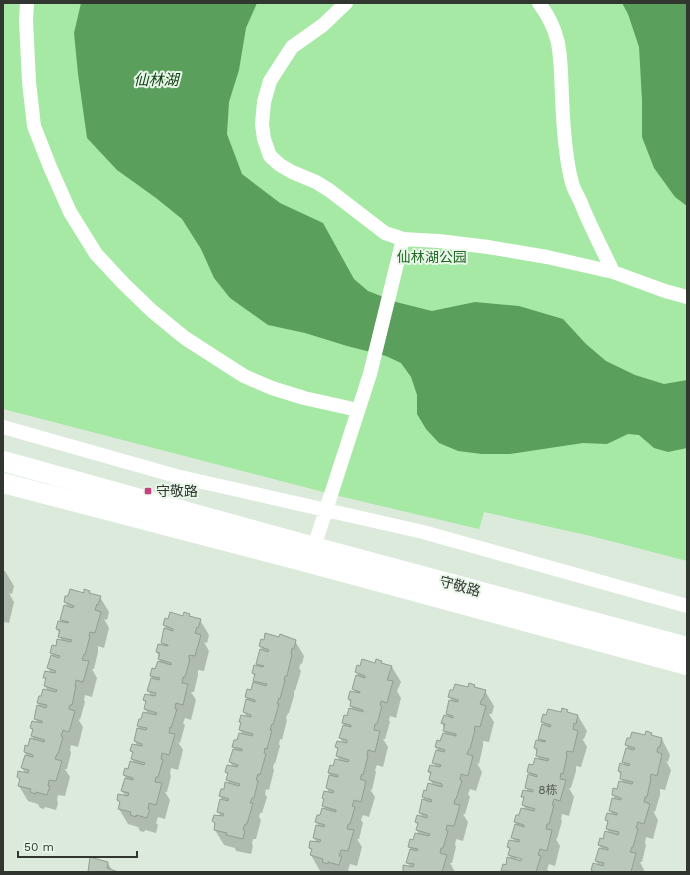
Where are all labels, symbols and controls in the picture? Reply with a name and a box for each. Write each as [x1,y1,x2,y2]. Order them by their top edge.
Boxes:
water label: 仙林湖 [133,71,180,89]
park label: 仙林湖公园 [397,249,467,265]
place label: 守敬路 [156,483,198,499]
marker: 守敬路 [143,486,153,496]
street label: 守敬路 [438,573,482,599]
house number: 8栋 [538,783,558,797]
scale bar [18,833,137,859]
text: 50 m [24,840,54,854]

